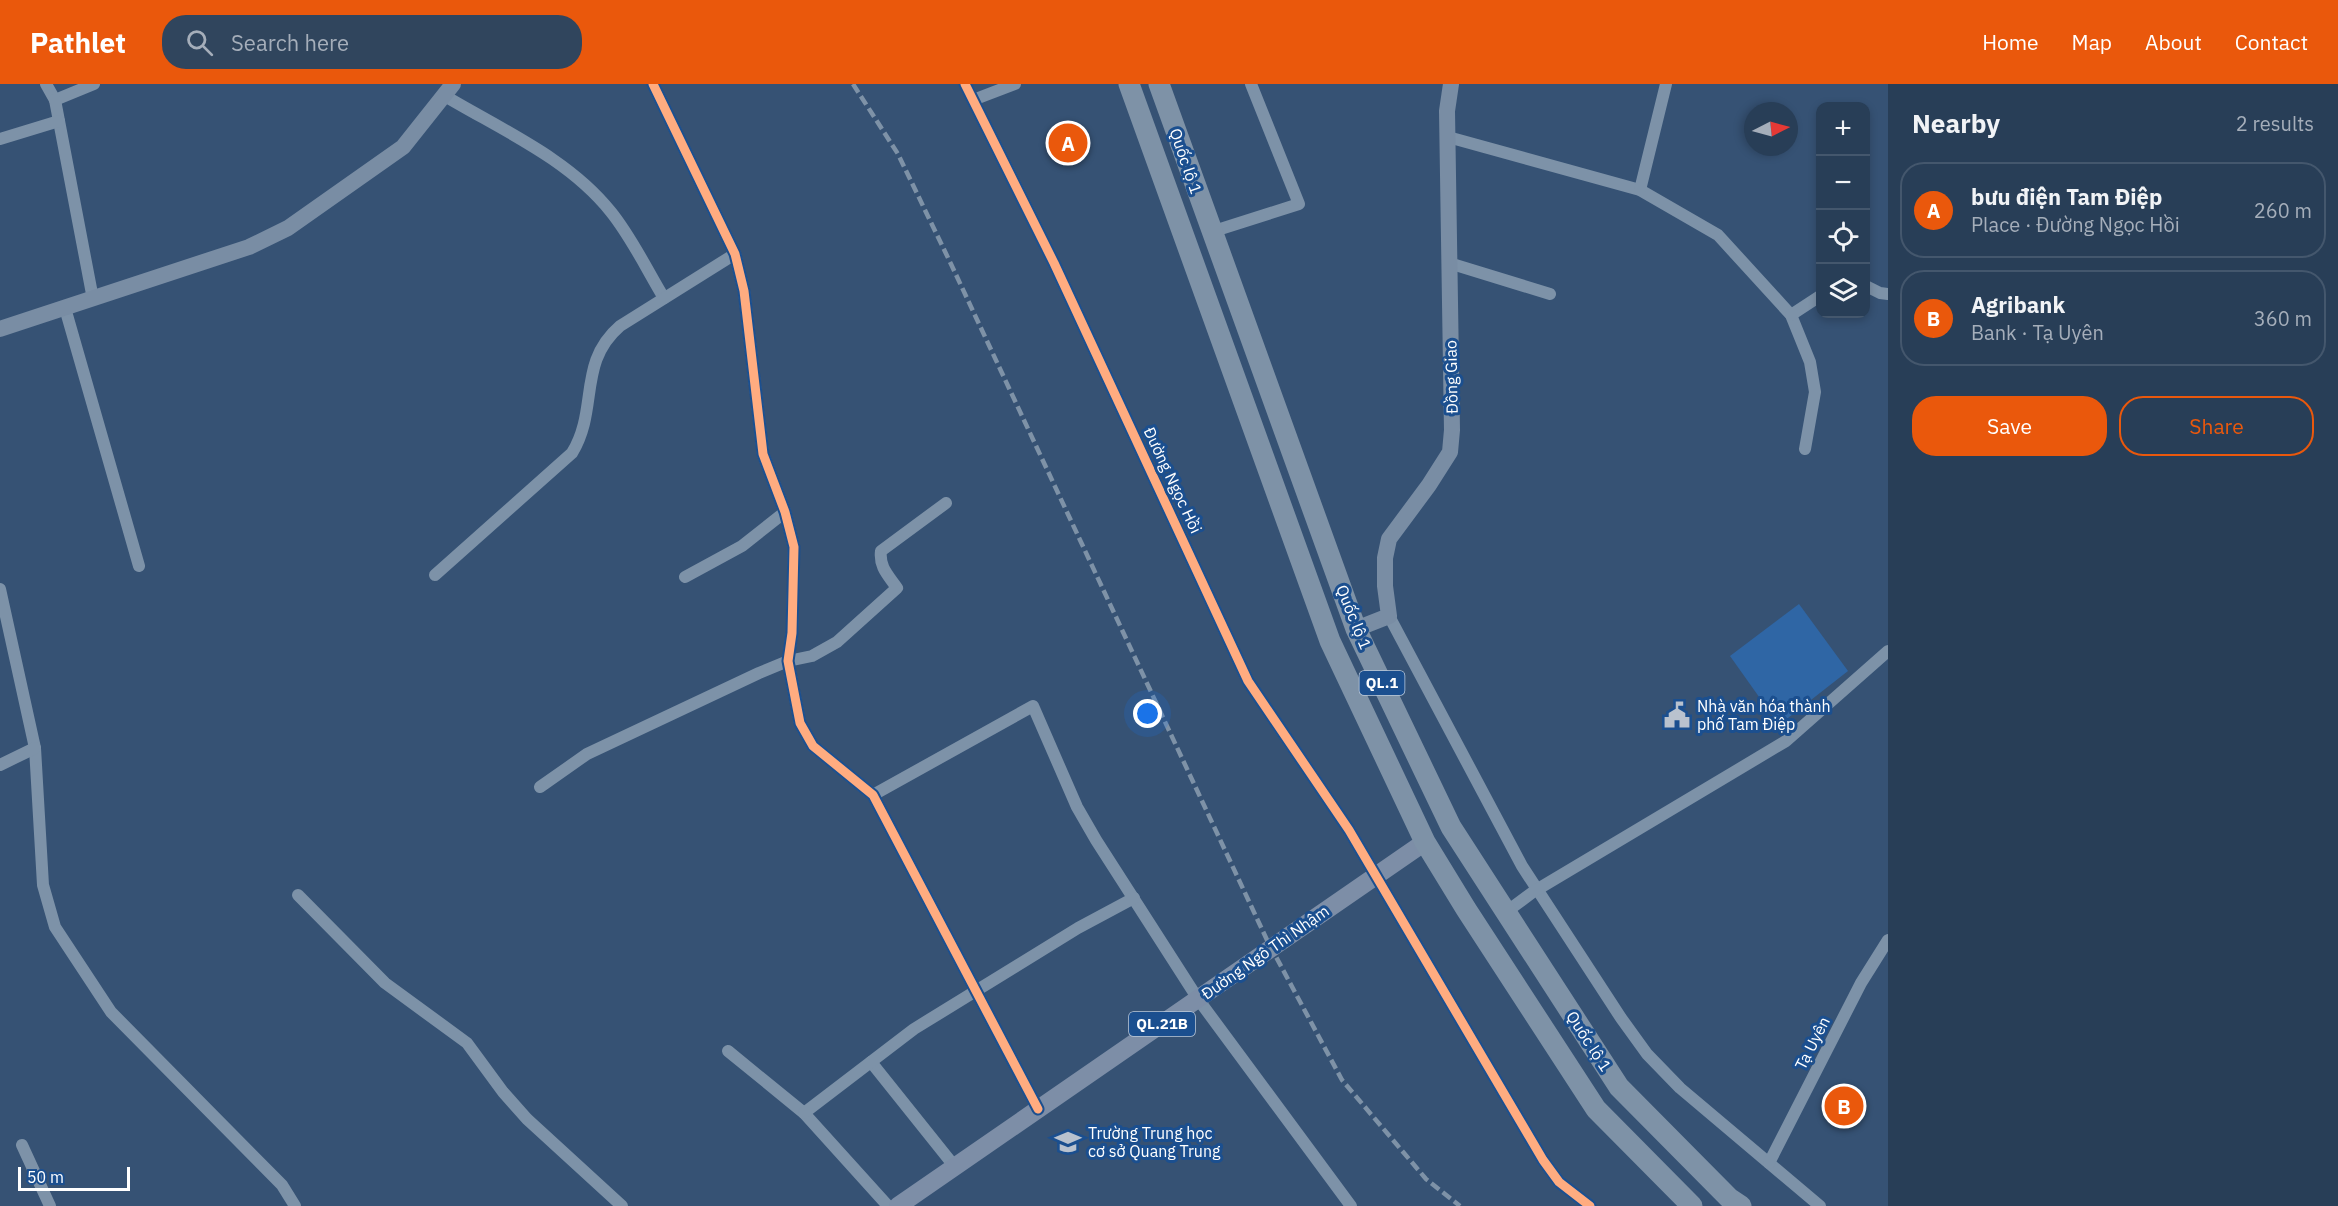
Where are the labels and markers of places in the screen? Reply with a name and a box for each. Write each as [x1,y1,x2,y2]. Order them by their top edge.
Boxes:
pin: A [1048,120,1088,166]
place label: Nhà văn hóa thành phố Tam Điệp [1697,696,1831,734]
public building icon: Nhà văn hóa thành phố Tam Điệp [1662,700,1692,730]
pin: B [1824,1084,1864,1128]
place label: Trường Trung học cơ sở Quang Trung [1088,1123,1221,1161]
school or university icon: Trường Trung học cơ sở Quang Trung [1053,1127,1083,1157]

